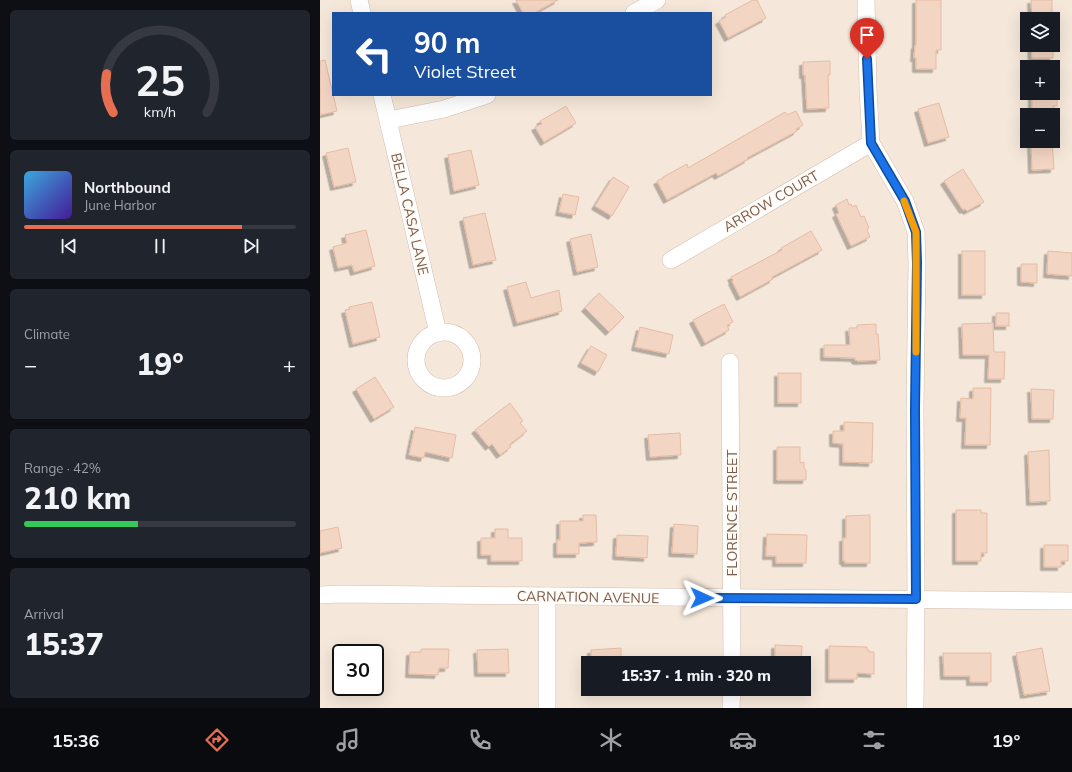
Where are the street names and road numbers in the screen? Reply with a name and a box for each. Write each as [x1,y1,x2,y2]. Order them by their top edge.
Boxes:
street label: BELLA CASA LANE [387,151,433,277]
street label: ARROW COURT [720,166,823,236]
street label: FLORENCE STREET [723,449,741,577]
street label: CARNATION AVENUE [517,587,659,607]

